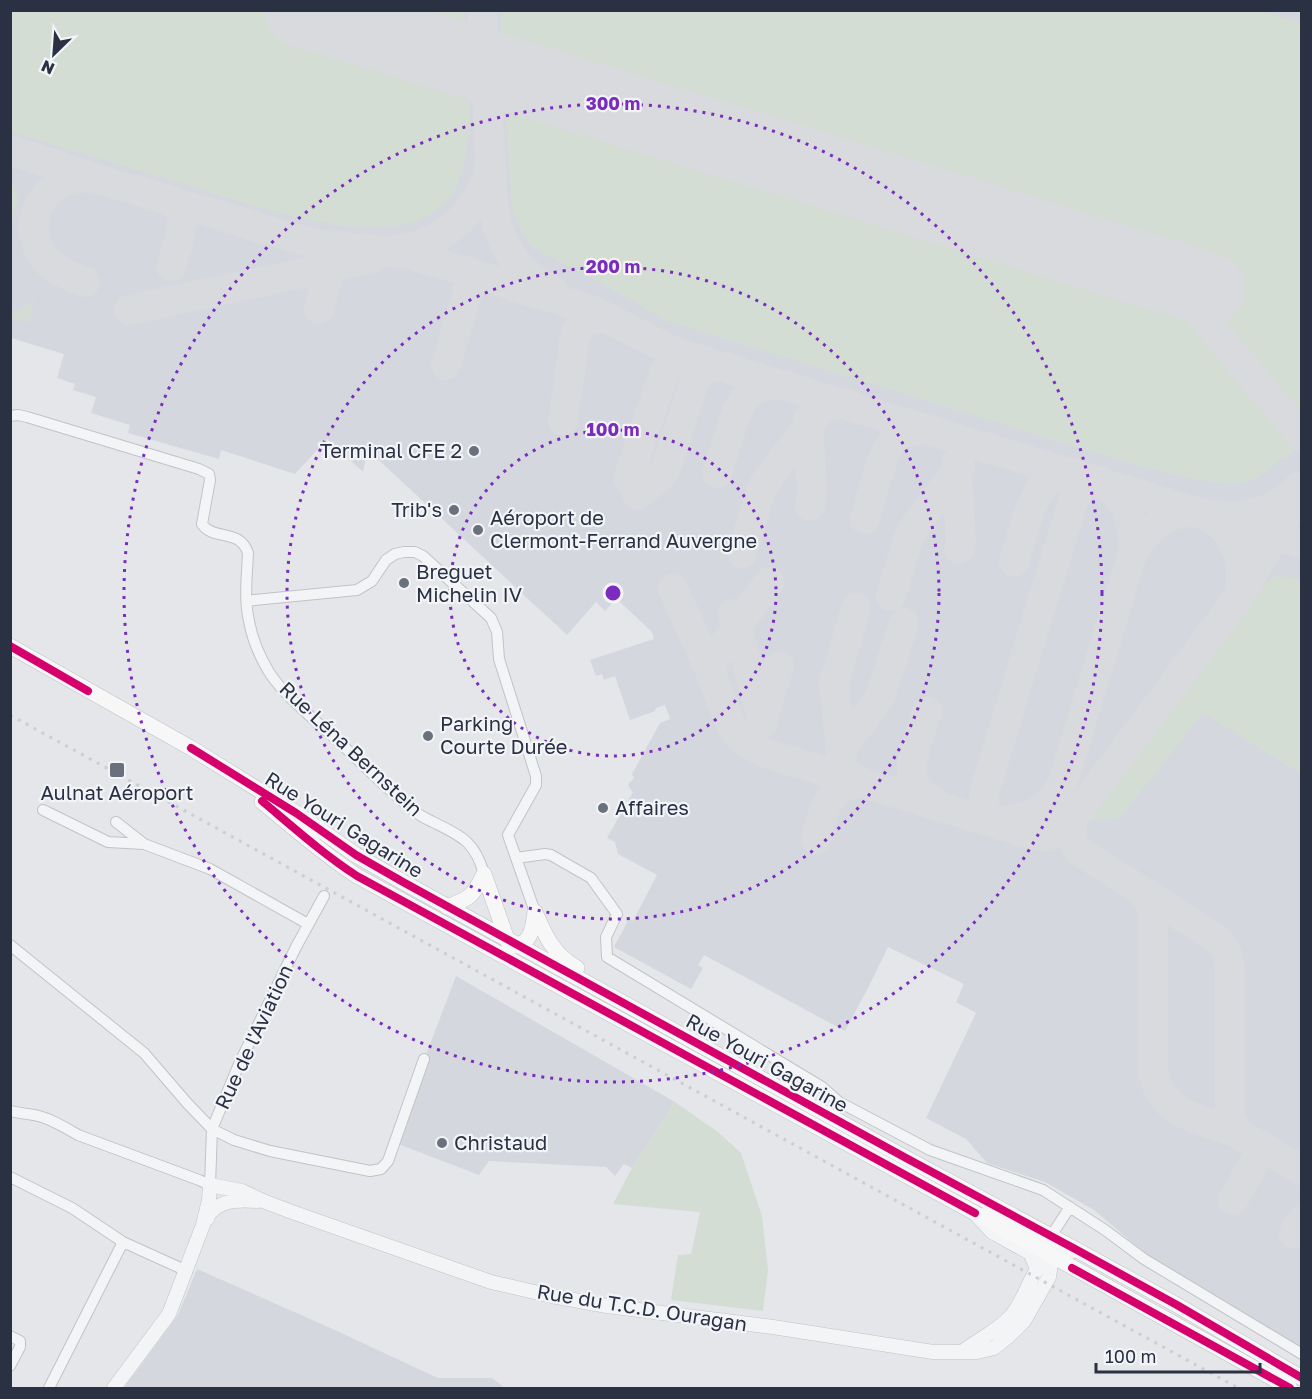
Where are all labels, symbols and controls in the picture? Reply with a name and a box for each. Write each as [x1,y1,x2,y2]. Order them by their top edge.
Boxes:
north arrow [24,24,84,84]
text: N [38,56,57,79]
text: 300 m [586,92,640,114]
text: 200 m [586,255,640,277]
text: 100 m [587,418,639,440]
place label: Terminal CFE 2 [320,438,462,462]
marker: Terminal CFE 2 [467,444,481,458]
place label: Trib's [391,497,442,521]
marker: Trib's [447,503,461,517]
place label: Aéroport de Clermont-Ferrand Auvergne [490,505,757,552]
marker: Aéroport de Clermont-Ferrand Auvergne [471,523,485,537]
place label: Breguet Michelin IV [416,559,522,606]
marker: Breguet Michelin IV [397,576,411,590]
centre of rings [603,583,623,603]
street label: Rue Léna Bernstein [275,676,428,821]
place label: Parking Courte Durée [440,711,567,758]
marker: Parking Courte Durée [421,729,435,743]
marker: Aulnat Aéroport [108,761,126,779]
street label: Rue Youri Gagarine [261,766,428,882]
place label: Aulnat Aéroport [41,780,193,804]
place label: Affaires [615,795,689,819]
marker: Affaires [596,801,610,815]
street label: Rue de l'Aviation [209,960,297,1113]
street label: Rue Youri Gagarine [682,1008,853,1117]
place label: Christaud [454,1130,547,1154]
marker: Christaud [435,1136,449,1150]
street label: Rue du T.C.D. Ouragan [535,1279,749,1335]
scale bar [1096,1336,1260,1374]
text: 100 m [1105,1345,1156,1367]

